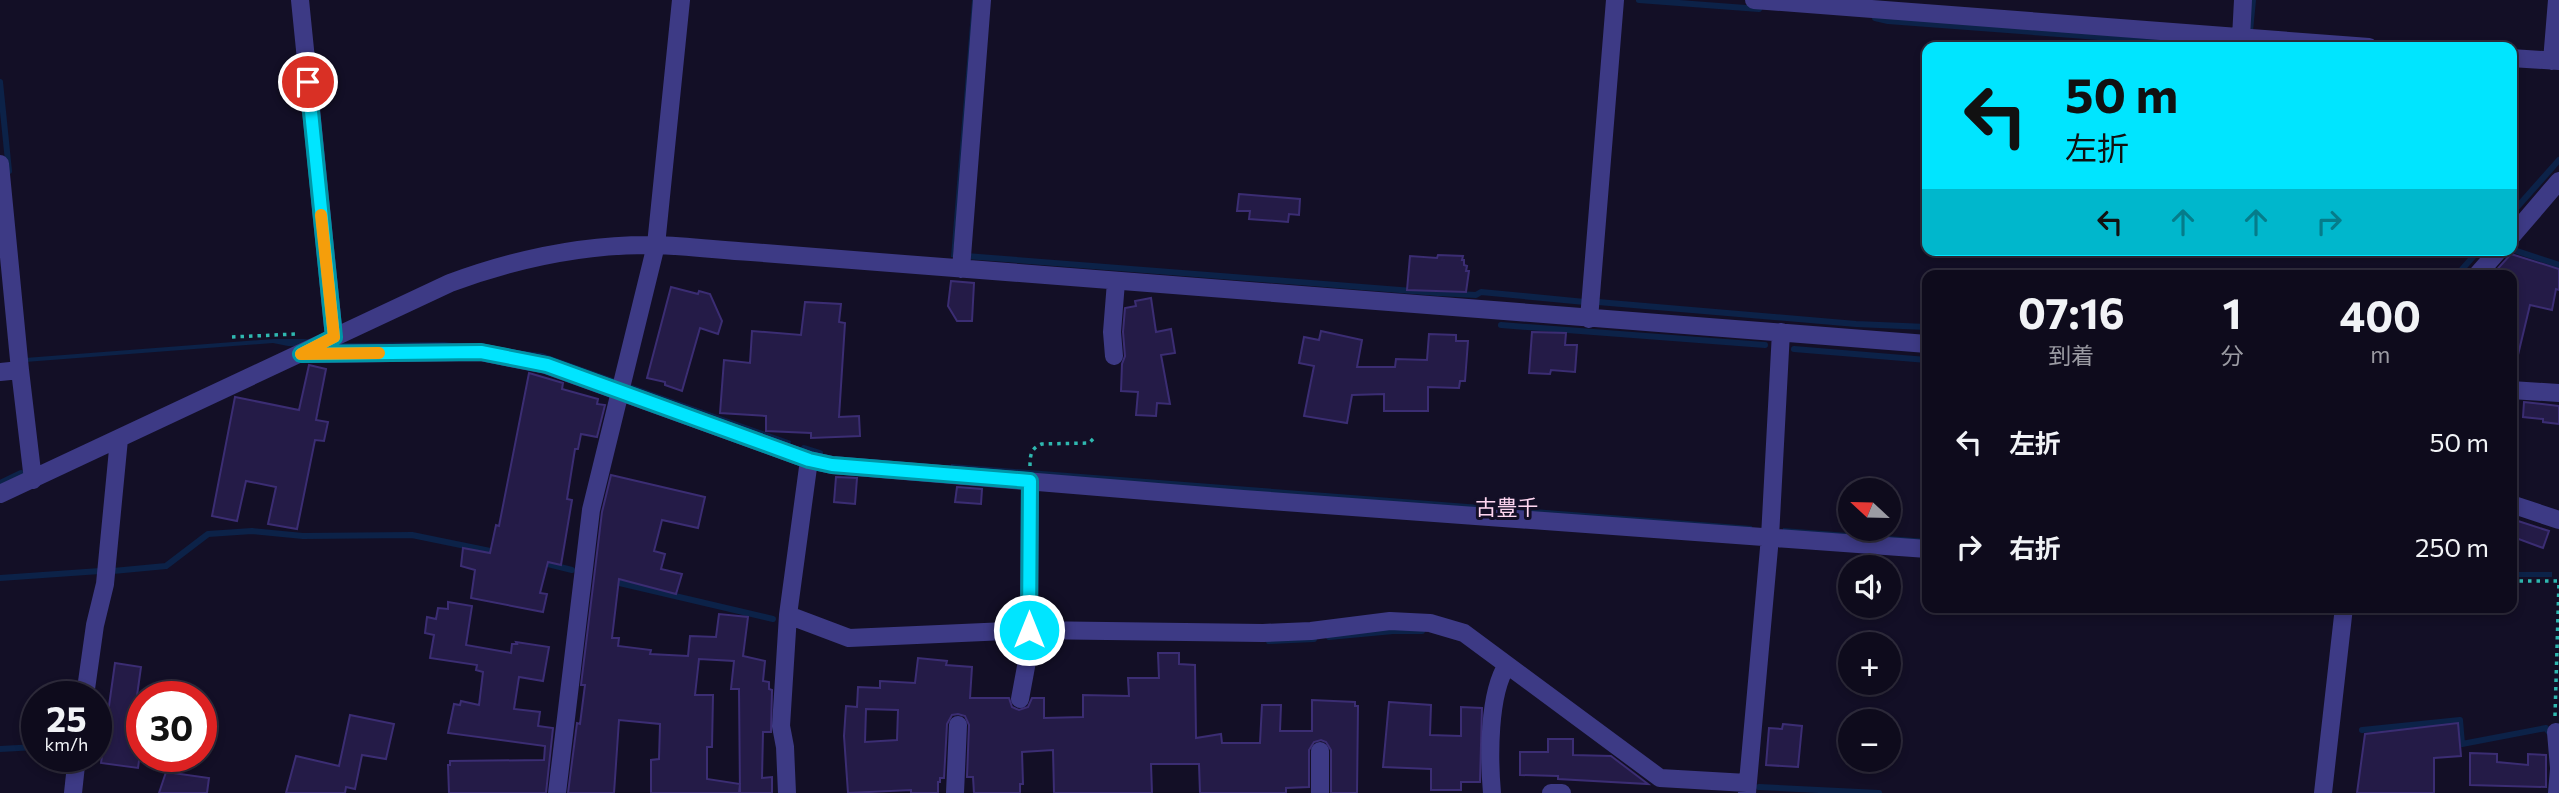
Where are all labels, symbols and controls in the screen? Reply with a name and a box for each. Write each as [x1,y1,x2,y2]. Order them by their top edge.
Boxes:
pin [278,52,338,112]
icon: arrive [289,63,327,101]
text: 50 m [2065,63,2178,123]
icon: left [1950,70,2041,161]
text: 左折 [2065,127,2129,167]
icon: left [2091,203,2129,241]
icon: ahead [2164,203,2202,241]
icon: ahead [2237,203,2275,241]
icon: right [2310,203,2348,241]
text: 07:16 [2018,286,2125,338]
text: 1 [2222,286,2242,338]
text: 400 [2339,289,2421,341]
text: m [2370,340,2390,368]
text: 到着 [2048,341,2094,369]
text: 分 [2221,341,2244,369]
icon: left [1950,423,1988,461]
text: 50 m [2429,426,2489,457]
text: 左折 [2009,427,2061,458]
north arrow [1838,478,1900,541]
map controls [1838,478,1901,772]
district label: 古豊千 [1476,494,1539,519]
icon: right [1950,528,1988,566]
text: 250 m [2415,531,2489,562]
text: 右折 [2009,532,2061,563]
button: sound [1838,555,1901,618]
position arrow [992,593,1066,667]
button: + [1838,632,1901,695]
speed limit sign: 30 [126,681,217,772]
text: 25 [46,696,87,739]
button: − [1838,709,1901,772]
text: km/h [45,733,88,755]

